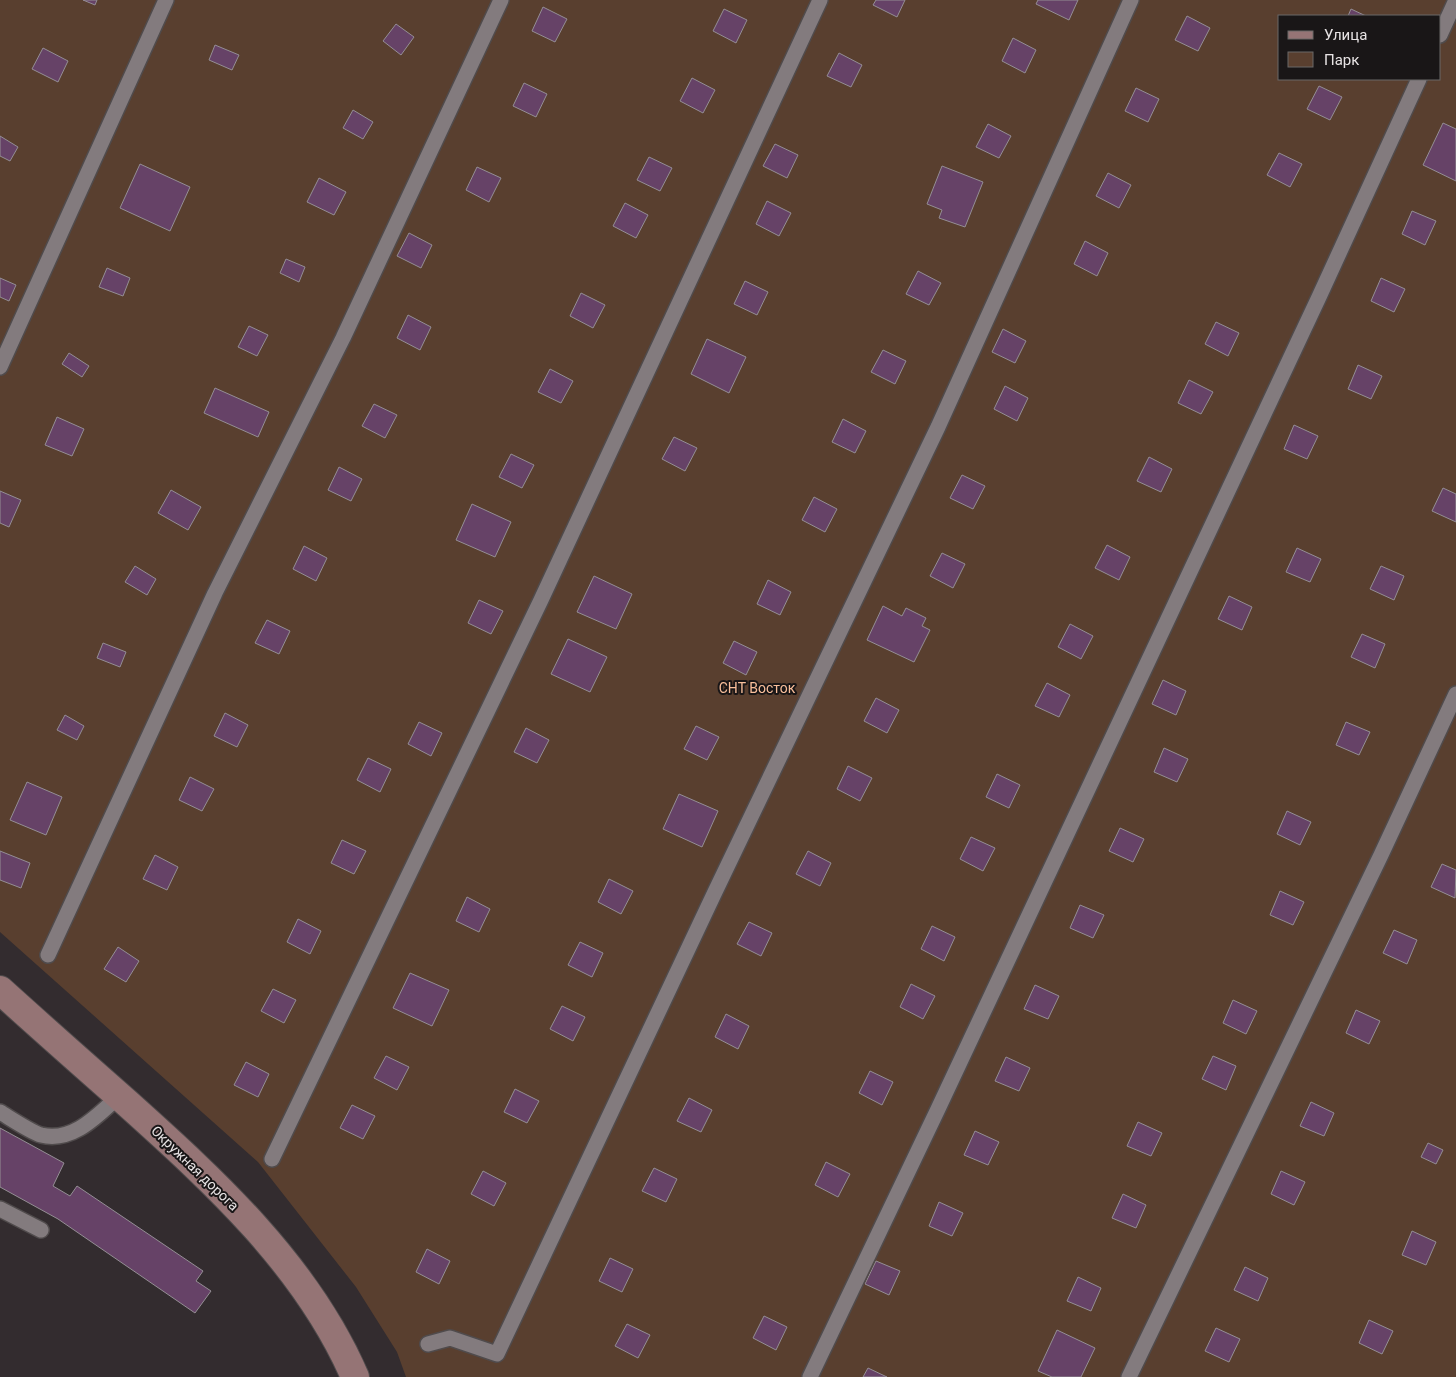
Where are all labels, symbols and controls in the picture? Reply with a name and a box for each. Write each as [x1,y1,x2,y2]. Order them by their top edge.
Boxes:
legend [1278,15,1441,80]
text: Улица [1324,26,1367,44]
text: Парк [1324,51,1359,69]
park label: СНТ Восток [719,680,796,696]
street label: Окружная дорога [148,1122,242,1214]

